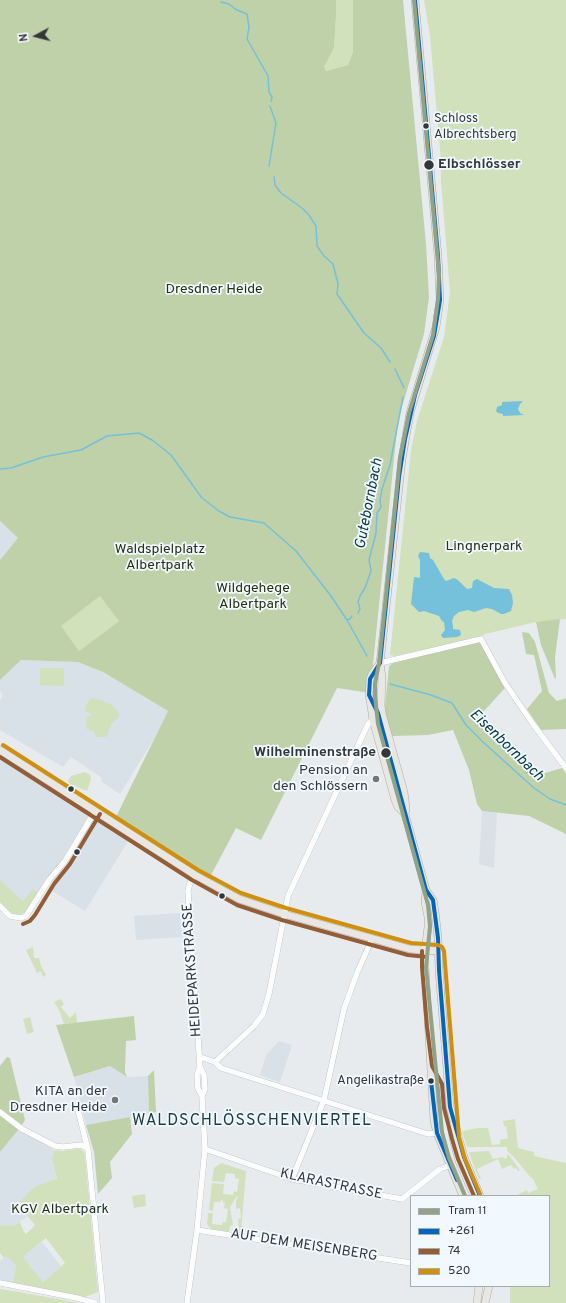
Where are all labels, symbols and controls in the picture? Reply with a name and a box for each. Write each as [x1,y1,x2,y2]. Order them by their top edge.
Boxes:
north arrow [16,16,56,56]
text: N [17,33,32,42]
place label: Schloss Albrechtsberg [434,111,517,142]
marker: Schloss Albrechtsberg [421,121,431,131]
place label: Elbschlösser [438,157,521,173]
marker: Elbschlösser [422,158,436,172]
park label: Dresdner Heide [165,282,263,298]
water label: Gutebornbach [352,457,388,551]
park label: Lingnerpark [445,539,523,555]
park label: Waldspielplatz Albertpark [115,542,205,574]
park label: Wildgehege Albertpark [216,581,290,614]
water label: Eisenbornbach [465,706,547,786]
place label: Wilhelminenstraße [254,745,376,761]
marker: Wilhelminenstraße [379,746,393,760]
place label: Pension an den Schlössern [273,763,368,796]
marker: Pension an den Schlössern [371,774,381,784]
unlabelled marker [66,784,76,794]
unlabelled marker [72,847,82,857]
unlabelled marker [217,891,227,901]
street label: HEIDEPARKSTRASSE [180,903,206,1037]
place label: Angelikastraße [337,1073,424,1089]
marker: Angelikastraße [426,1076,436,1086]
place label: KITA an der Dresdner Heide [10,1084,107,1116]
marker: KITA an der Dresdner Heide [110,1095,120,1105]
district label: WALDSCHLÖSSCHENVIERTEL [132,1112,372,1132]
street label: KLARASTRASSE [278,1166,384,1204]
legend [410,1195,550,1287]
park label: KGV Albertpark [11,1202,109,1218]
text: Tram 11 [448,1203,487,1219]
text: +261 [448,1223,475,1239]
street label: AUF DEM MEISENBERG [229,1226,379,1266]
text: 74 [448,1243,461,1259]
text: 520 [448,1263,470,1279]

